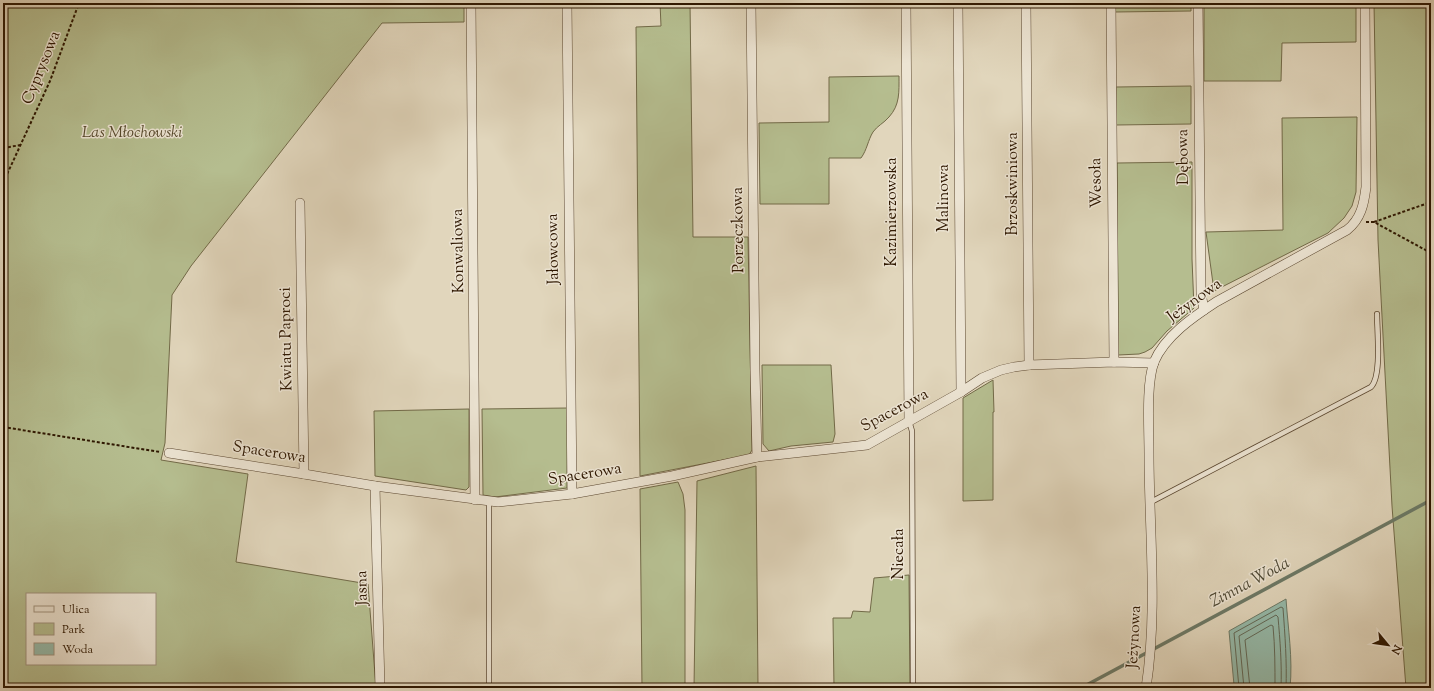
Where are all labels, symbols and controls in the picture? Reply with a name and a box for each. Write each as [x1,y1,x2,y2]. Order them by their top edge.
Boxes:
street label: Cyprysowa [17,27,67,108]
park label: Las Młochowski [82,122,182,145]
street label: Dębowa [1172,128,1196,185]
street label: Brzoskwiniowa [1002,132,1025,236]
street label: Kazimierzowska [881,157,904,267]
street label: Wesoła [1085,157,1109,208]
street label: Malinowa [933,163,956,232]
street label: Porzeczkowa [727,186,751,273]
street label: Konwaliowa [447,208,471,293]
street label: Jałowcowa [542,213,566,286]
street label: Jeżynowa [1162,273,1228,329]
street label: Kwiatu Paproci [275,286,299,391]
street label: Spacerowa [857,383,934,438]
street label: Spacerowa [231,436,308,470]
street label: Spacerowa [547,458,624,492]
street label: Niecała [888,528,911,580]
water label: Zimna Woda [1206,552,1295,614]
street label: Jasna [351,570,375,607]
legend [26,593,156,665]
text: Ulica [62,601,90,619]
street label: Jeżynowa [1122,604,1148,670]
text: Park [62,621,85,639]
north arrow [1368,625,1408,665]
text: Woda [62,641,94,659]
text: N [1387,641,1405,657]

